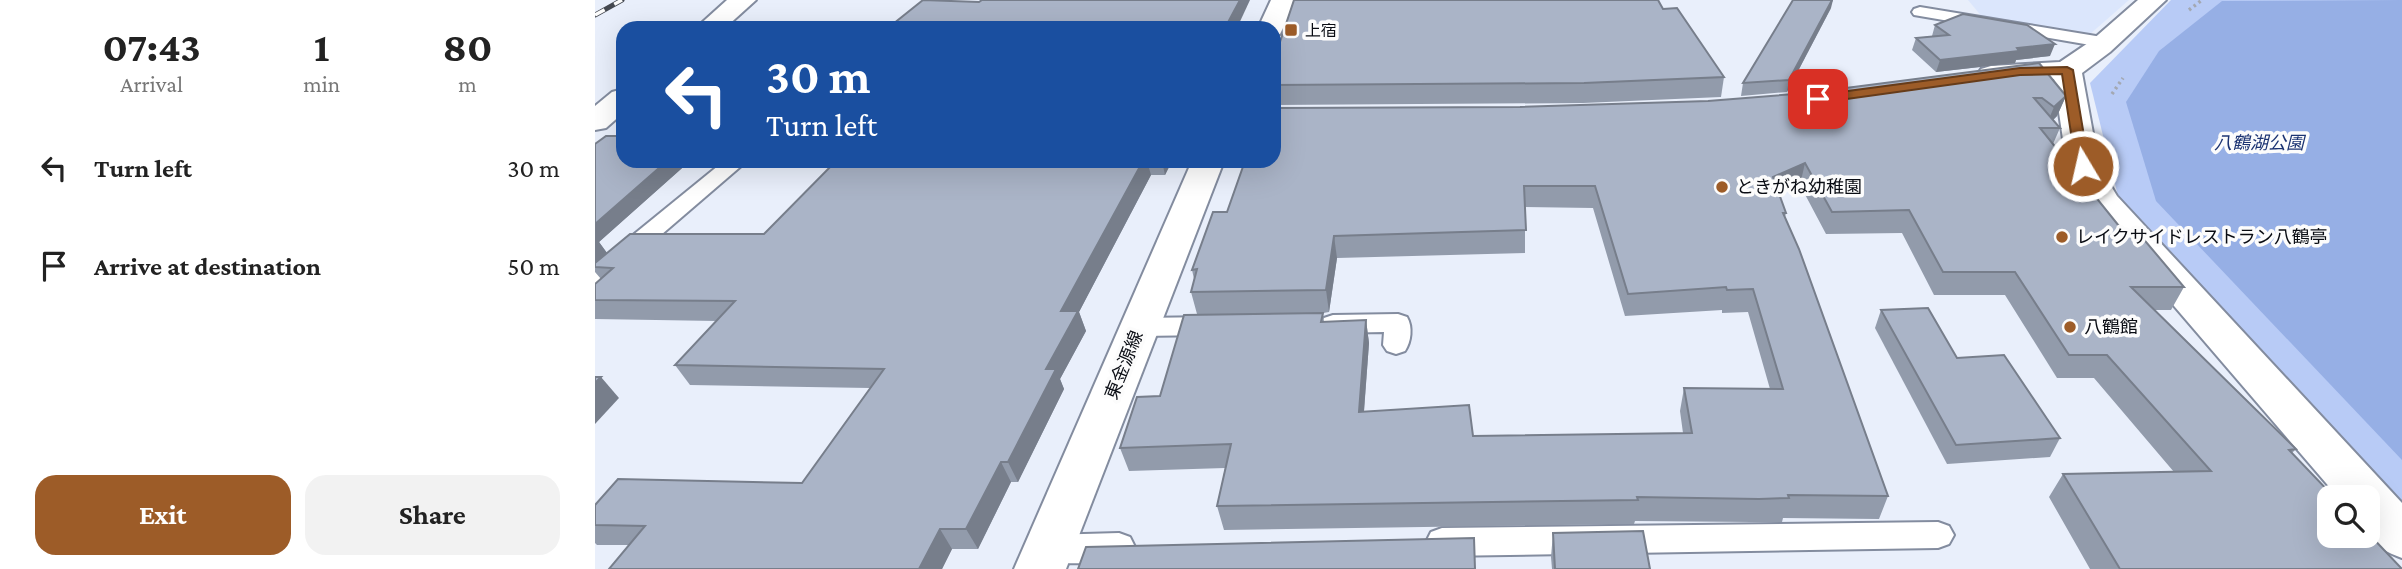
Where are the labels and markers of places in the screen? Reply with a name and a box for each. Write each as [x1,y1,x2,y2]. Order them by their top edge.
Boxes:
marker: 上宿 [1283,22,1299,38]
place label: 上宿 [1305,22,1337,39]
pin [1788,69,1848,129]
place label: ときがね幼稚園 [1736,177,1862,197]
marker: ときがね幼稚園 [1714,179,1730,195]
place label: レイクサイドレストラン八鶴亭 [2076,227,2328,247]
marker: レイクサイドレストラン八鶴亭 [2054,229,2070,245]
place label: 八鶴館 [2084,317,2138,337]
marker: 八鶴館 [2062,319,2078,335]

